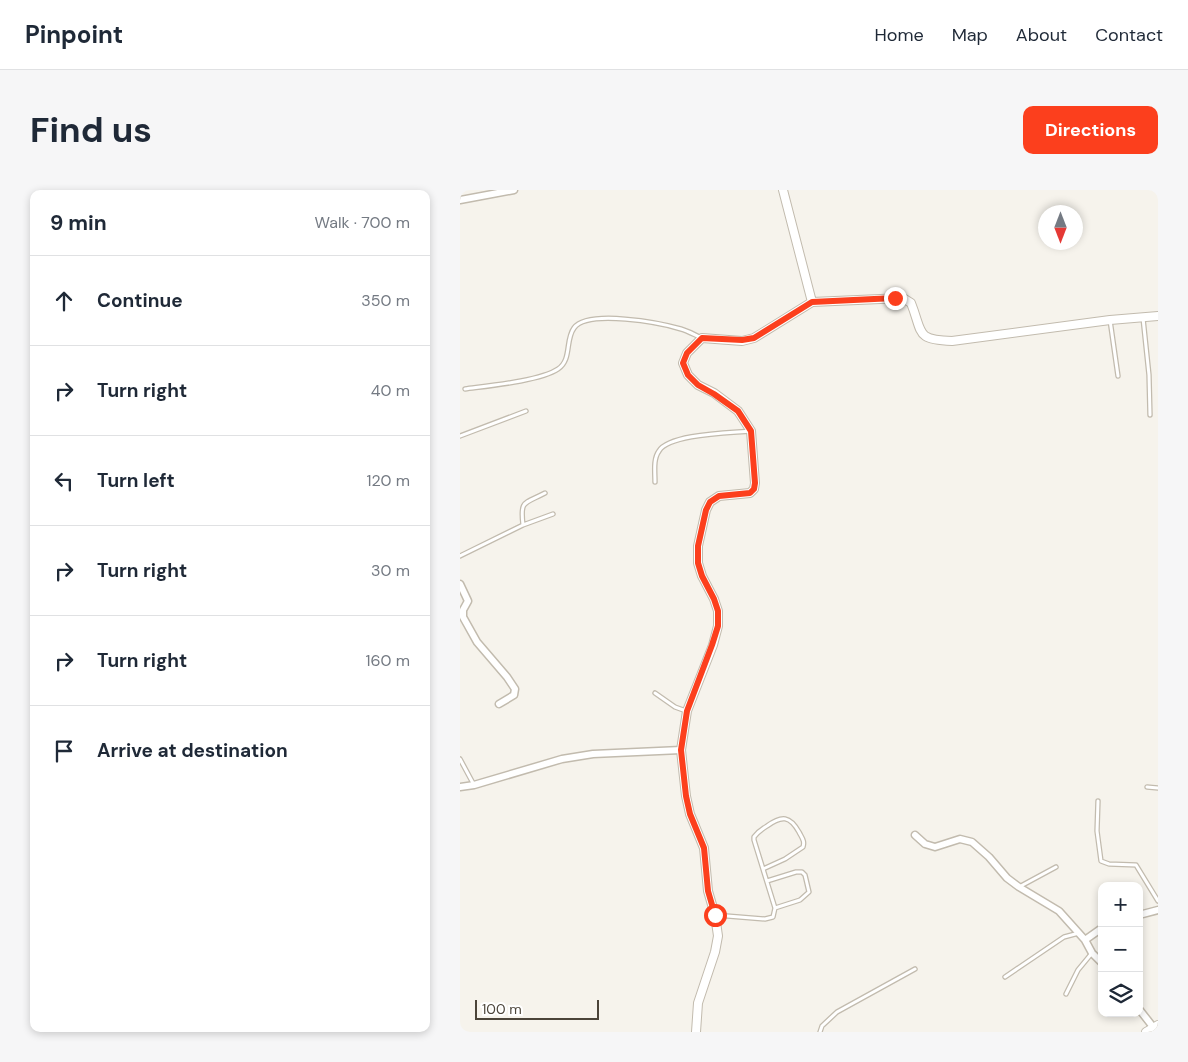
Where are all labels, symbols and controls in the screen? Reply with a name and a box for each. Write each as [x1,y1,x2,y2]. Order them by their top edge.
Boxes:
text: Pinpoint [25,19,123,50]
text: Home [874,23,924,47]
text: Map [952,23,988,47]
text: About [1016,23,1067,47]
text: Contact [1095,23,1163,47]
button: Directions [1023,106,1158,154]
text: Find us [30,107,152,153]
north arrow [1038,205,1083,250]
text: 9 min [50,209,107,237]
text: Walk · 700 m [315,212,410,233]
icon: ahead [50,287,78,315]
route end [884,287,907,310]
text: Continue [97,288,183,313]
text: 350 m [361,290,410,311]
icon: right [50,377,78,405]
text: Turn right [97,378,187,403]
text: 40 m [371,380,410,401]
icon: left [50,467,78,495]
text: Turn left [97,468,175,493]
text: 120 m [366,470,410,491]
icon: right [50,557,78,585]
text: Turn right [97,558,187,583]
text: 30 m [371,560,410,581]
icon: right [50,647,78,675]
text: Turn right [97,648,187,673]
text: 160 m [366,650,410,671]
icon: arrive [50,737,78,765]
text: Arrive at destination [97,738,288,763]
map controls [1098,882,1143,1017]
button: + [1098,882,1143,927]
route start [704,904,727,927]
button: − [1098,927,1143,972]
button: layers [1098,972,1143,1017]
scale bar [475,997,599,1020]
text: 100 m [482,1000,522,1018]

